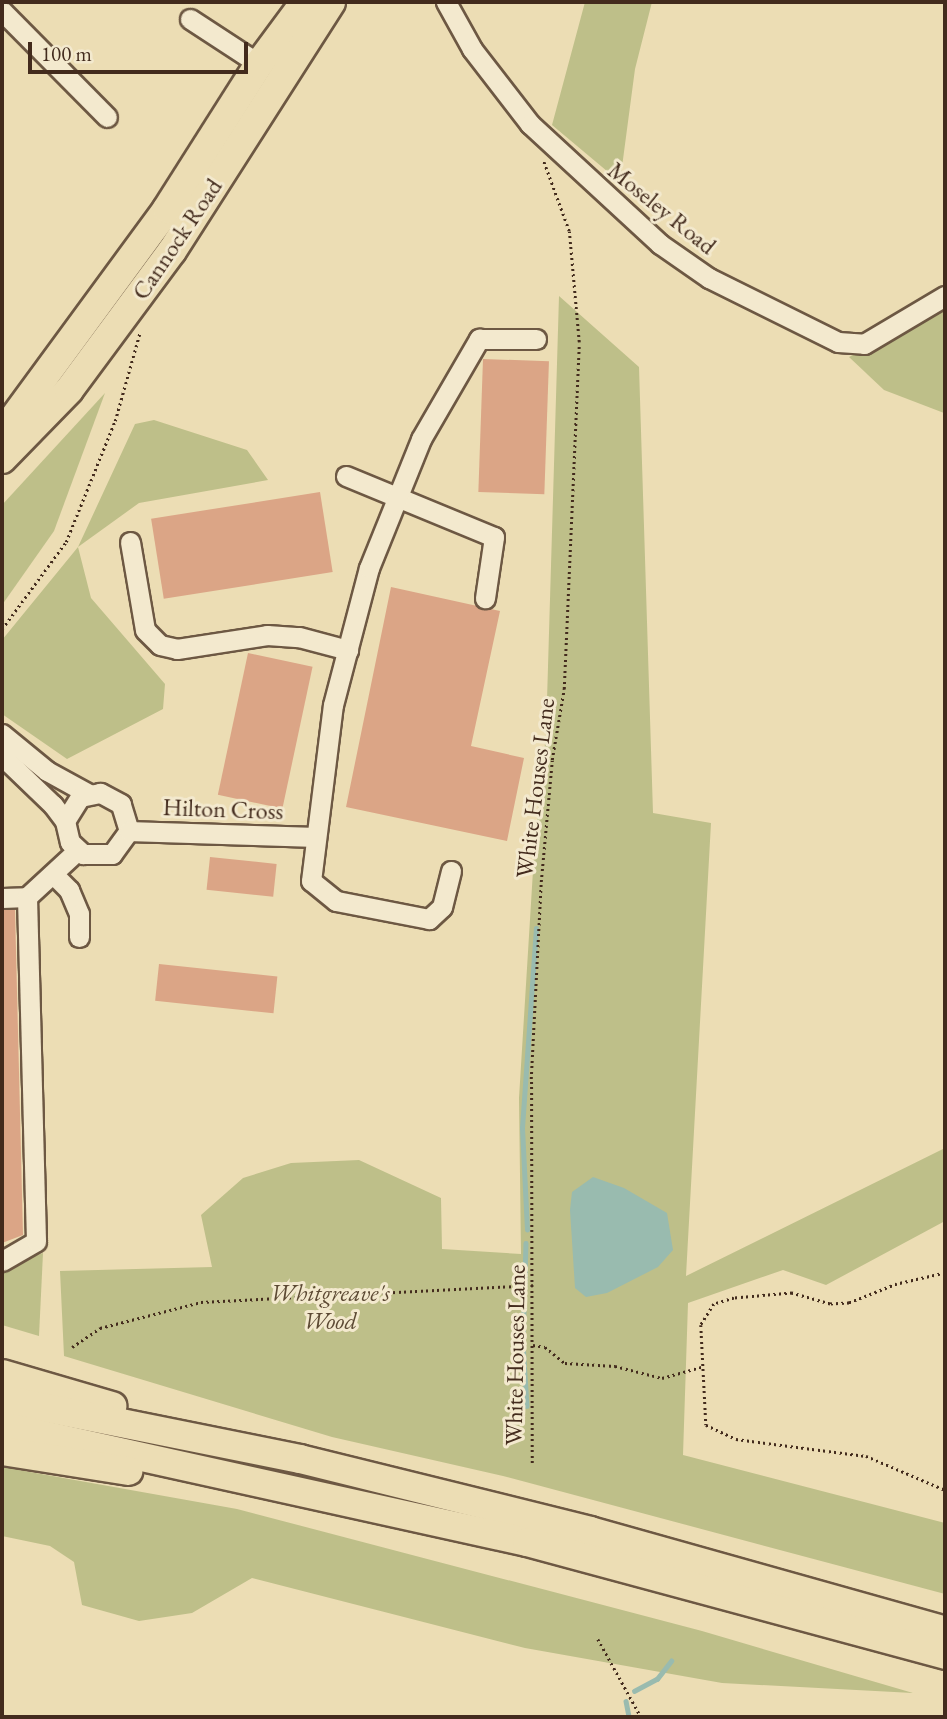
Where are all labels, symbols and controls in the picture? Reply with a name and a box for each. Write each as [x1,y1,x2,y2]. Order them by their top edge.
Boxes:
scale bar [32,28,252,72]
text: 100 m [41,40,92,67]
street label: Moseley Road [602,156,722,260]
street label: Cannock Road [126,173,228,305]
street label: White Houses Lane [510,696,560,880]
street label: Hilton Cross [162,793,284,825]
street label: White Houses Lane [499,1264,531,1446]
park label: Whitgreave's Wood [270,1279,390,1335]

